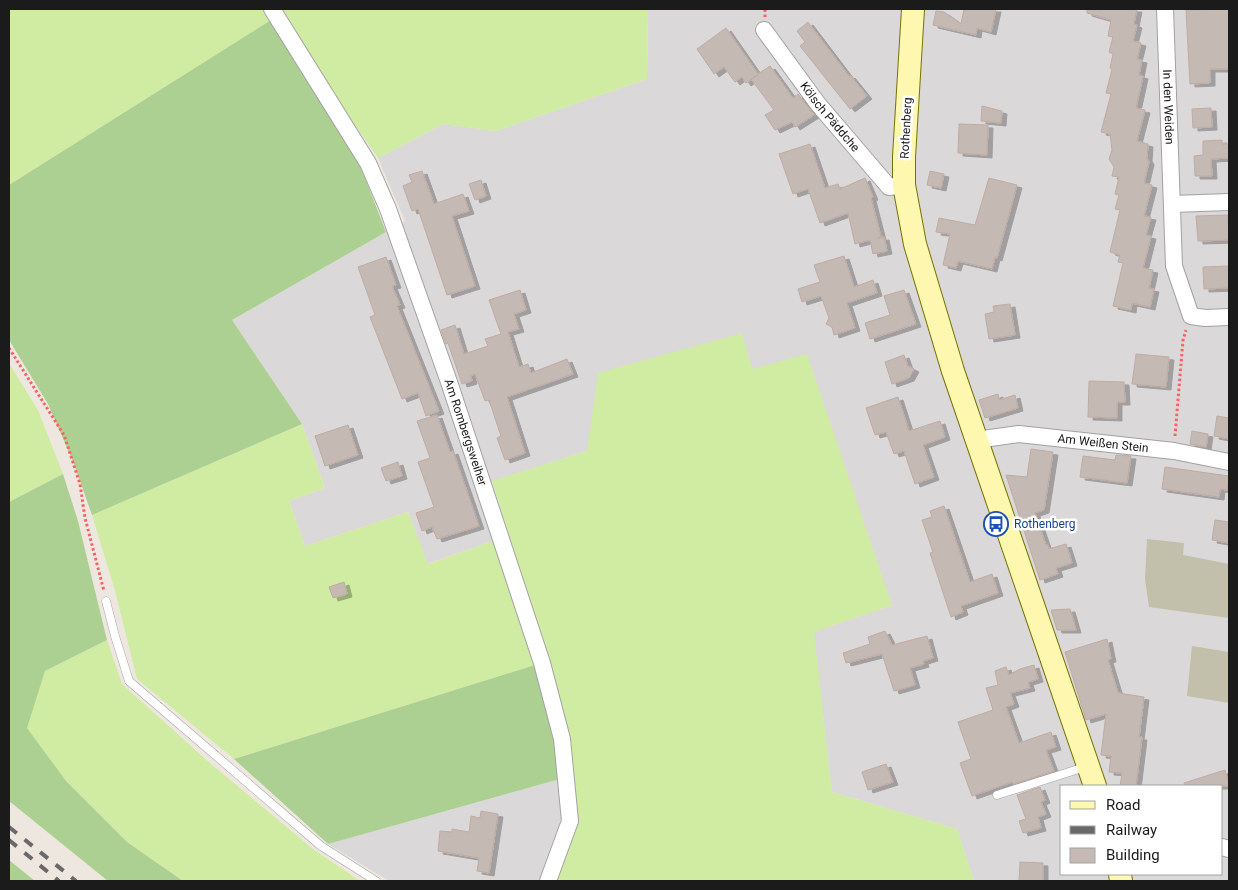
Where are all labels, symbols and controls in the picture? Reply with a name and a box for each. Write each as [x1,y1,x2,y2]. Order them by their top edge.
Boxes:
street label: In den Weiden [1160,69,1177,145]
street label: Kölsch Päddche [797,79,863,154]
street label: Rothenberg [897,97,915,159]
street label: Am Rombergsweiher [441,377,490,487]
street label: Am Weißen Stein [1057,431,1149,455]
bus stop icon: Rothenberg [983,511,1009,537]
place label: Rothenberg [1014,517,1076,531]
legend [1060,785,1223,875]
text: Road [1106,796,1140,814]
text: Railway [1106,821,1157,839]
text: Building [1106,846,1160,864]

